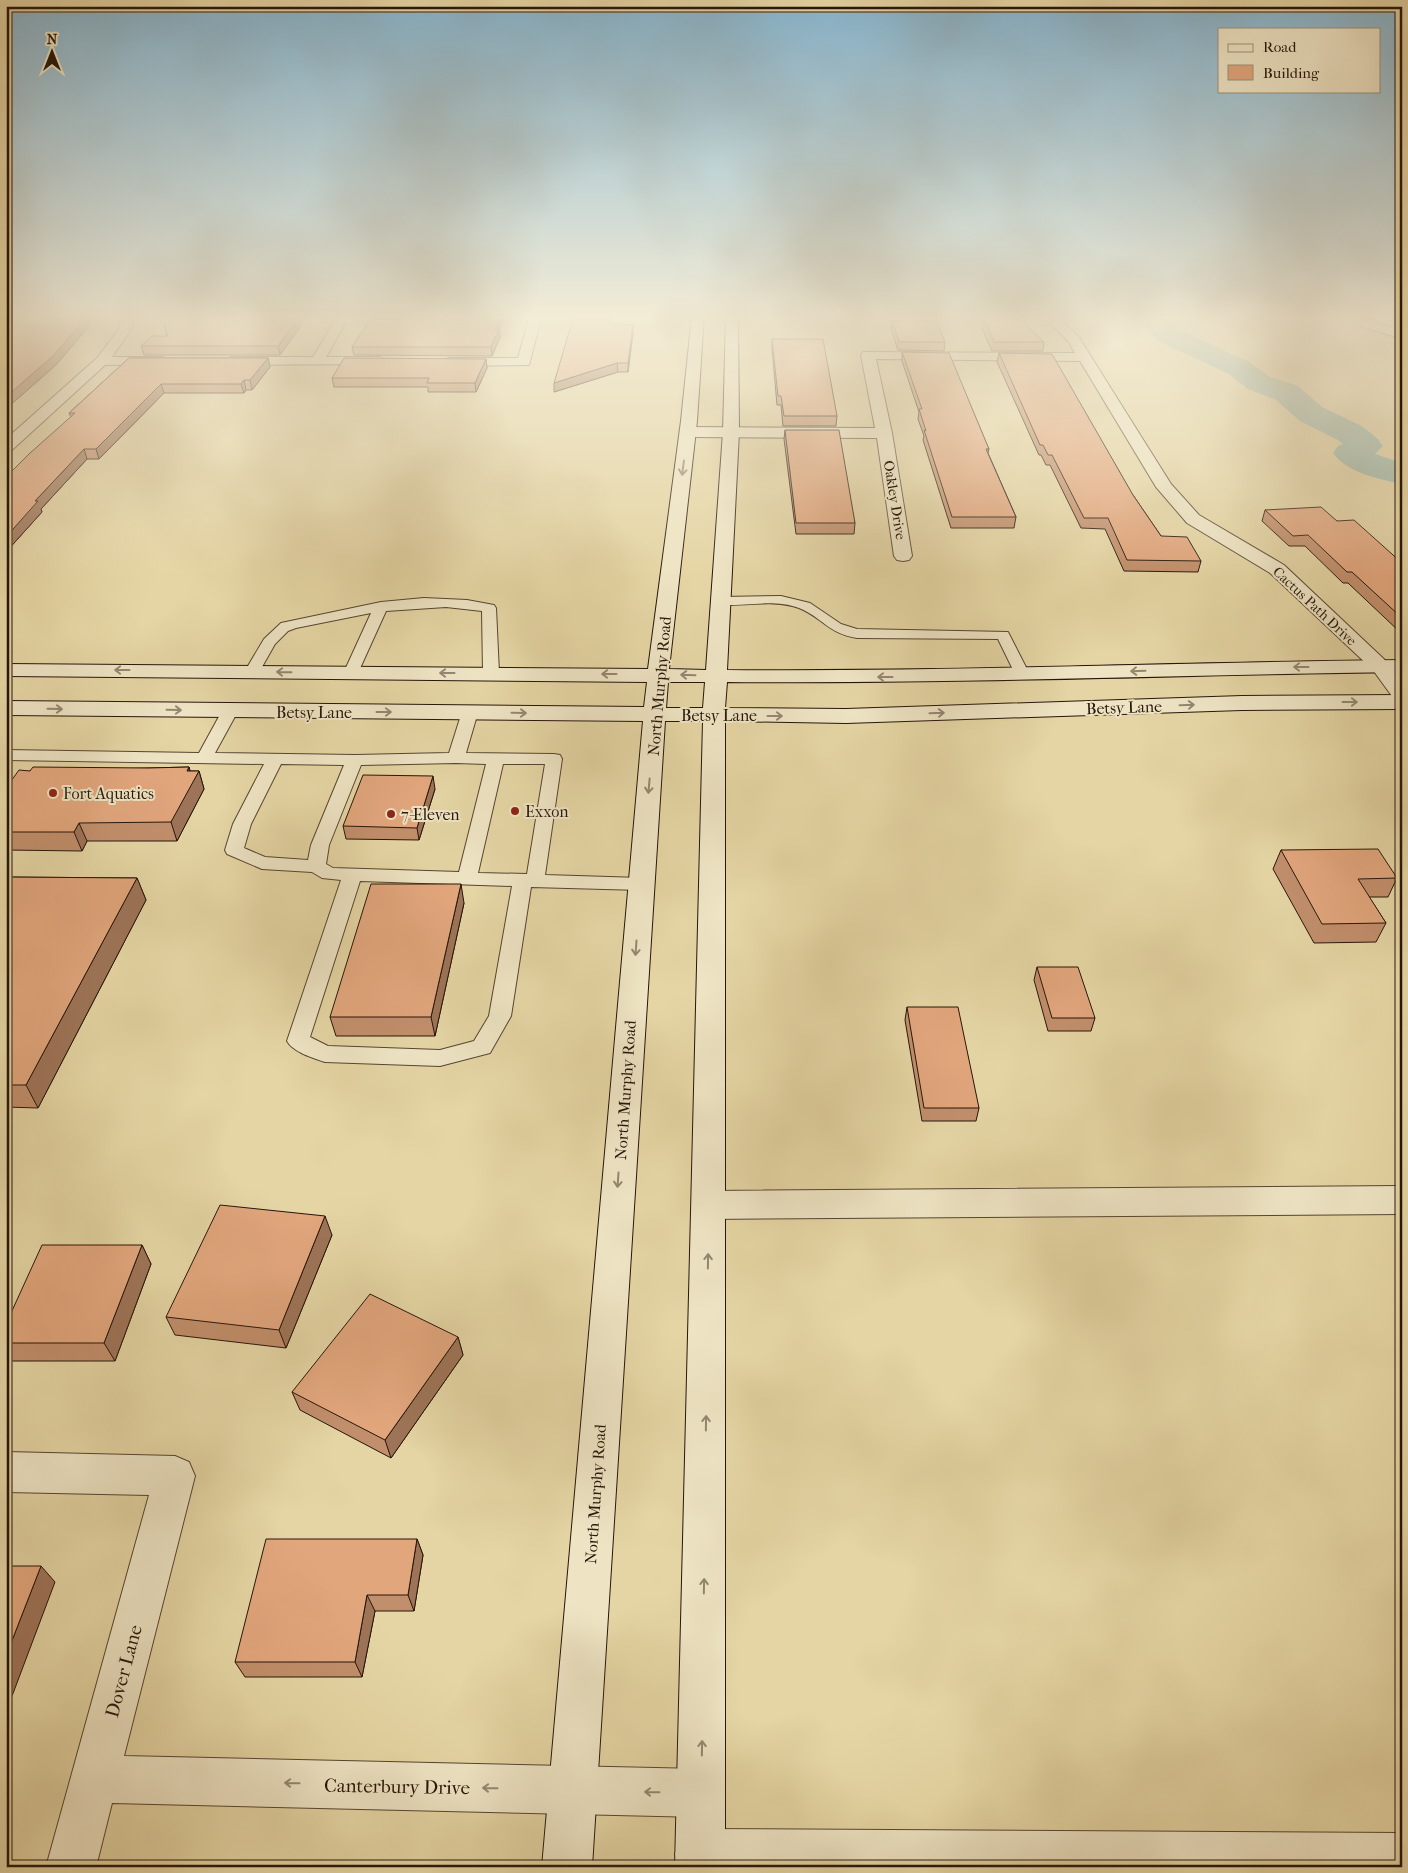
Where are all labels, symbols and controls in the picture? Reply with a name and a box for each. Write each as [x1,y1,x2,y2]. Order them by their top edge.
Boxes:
north arrow [28,28,78,78]
legend [1218,28,1380,92]
text: N [47,31,58,48]
text: Road [1263,38,1297,56]
text: Building [1263,64,1320,82]
one-way arrow [678,459,688,475]
street label: Oakley Drive [880,459,909,541]
street label: Cactus Path Drive [1269,563,1360,649]
street label: North Murphy Road [644,615,675,757]
one-way arrow [1293,662,1309,672]
one-way arrow [114,666,130,675]
one-way arrow [1130,666,1146,675]
one-way arrow [277,667,293,677]
one-way arrow [439,668,456,678]
one-way arrow [602,669,618,679]
one-way arrow [680,670,696,679]
one-way arrow [878,672,894,681]
street label: Betsy Lane [1086,697,1162,718]
one-way arrow [1341,697,1357,707]
one-way arrow [1179,700,1195,709]
street label: Betsy Lane [276,703,352,722]
one-way arrow [47,704,63,713]
one-way arrow [165,706,181,715]
street label: Betsy Lane [681,706,757,725]
one-way arrow [376,707,392,717]
one-way arrow [510,708,527,718]
one-way arrow [929,709,945,718]
one-way arrow [766,711,783,721]
one-way arrow [645,777,654,793]
place label: Fort Aquatics [63,784,154,803]
marker: Fort Aquatics [47,787,59,799]
place label: Exxon [525,802,569,821]
place label: 7-Eleven [401,805,460,824]
marker: Exxon [509,805,521,817]
marker: 7-Eleven [385,808,397,820]
one-way arrow [631,939,641,955]
street label: North Murphy Road [611,1019,640,1161]
one-way arrow [614,1171,623,1187]
one-way arrow [704,1253,713,1269]
one-way arrow [701,1415,711,1432]
street label: North Murphy Road [581,1423,610,1565]
one-way arrow [699,1578,709,1594]
street label: Dover Lane [101,1622,147,1720]
one-way arrow [697,1740,706,1756]
street label: Canterbury Drive [324,1775,470,1799]
one-way arrow [284,1778,300,1788]
one-way arrow [482,1783,498,1793]
one-way arrow [644,1787,660,1797]

